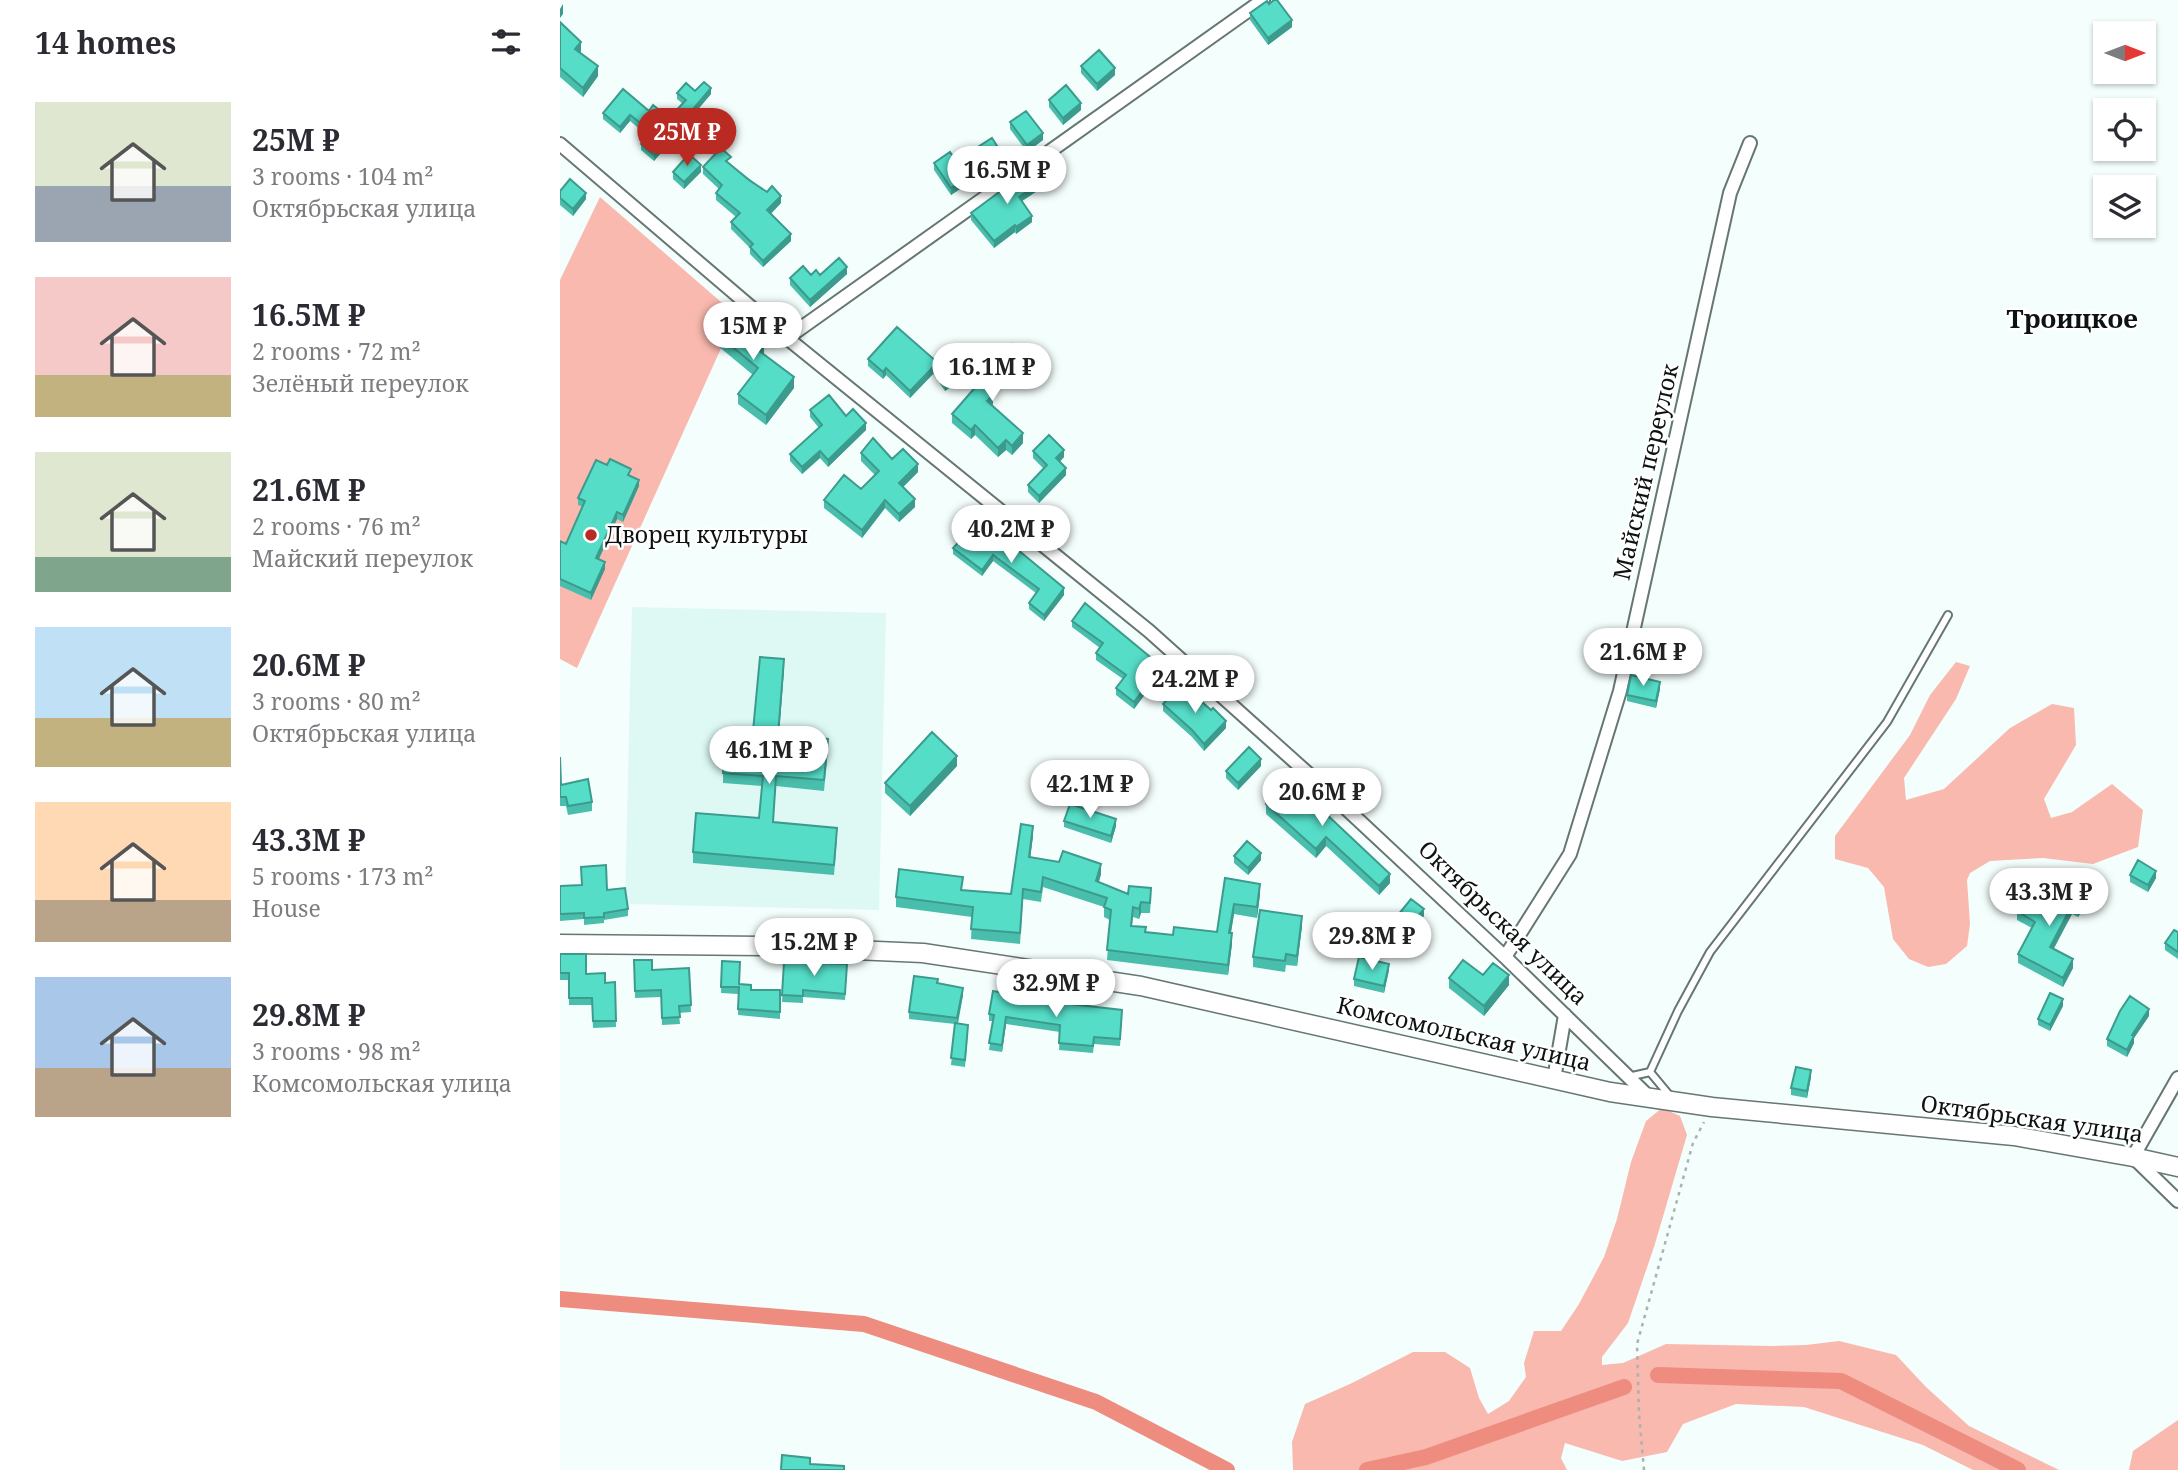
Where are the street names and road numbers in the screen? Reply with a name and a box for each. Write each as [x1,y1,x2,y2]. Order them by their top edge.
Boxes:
street label: Майский переулок [1605,360,1686,583]
street label: Октябрьская улица [1412,833,1596,1012]
street label: Комсомольская улица [1334,988,1594,1078]
street label: Октябрьская улица [1919,1087,2146,1149]

